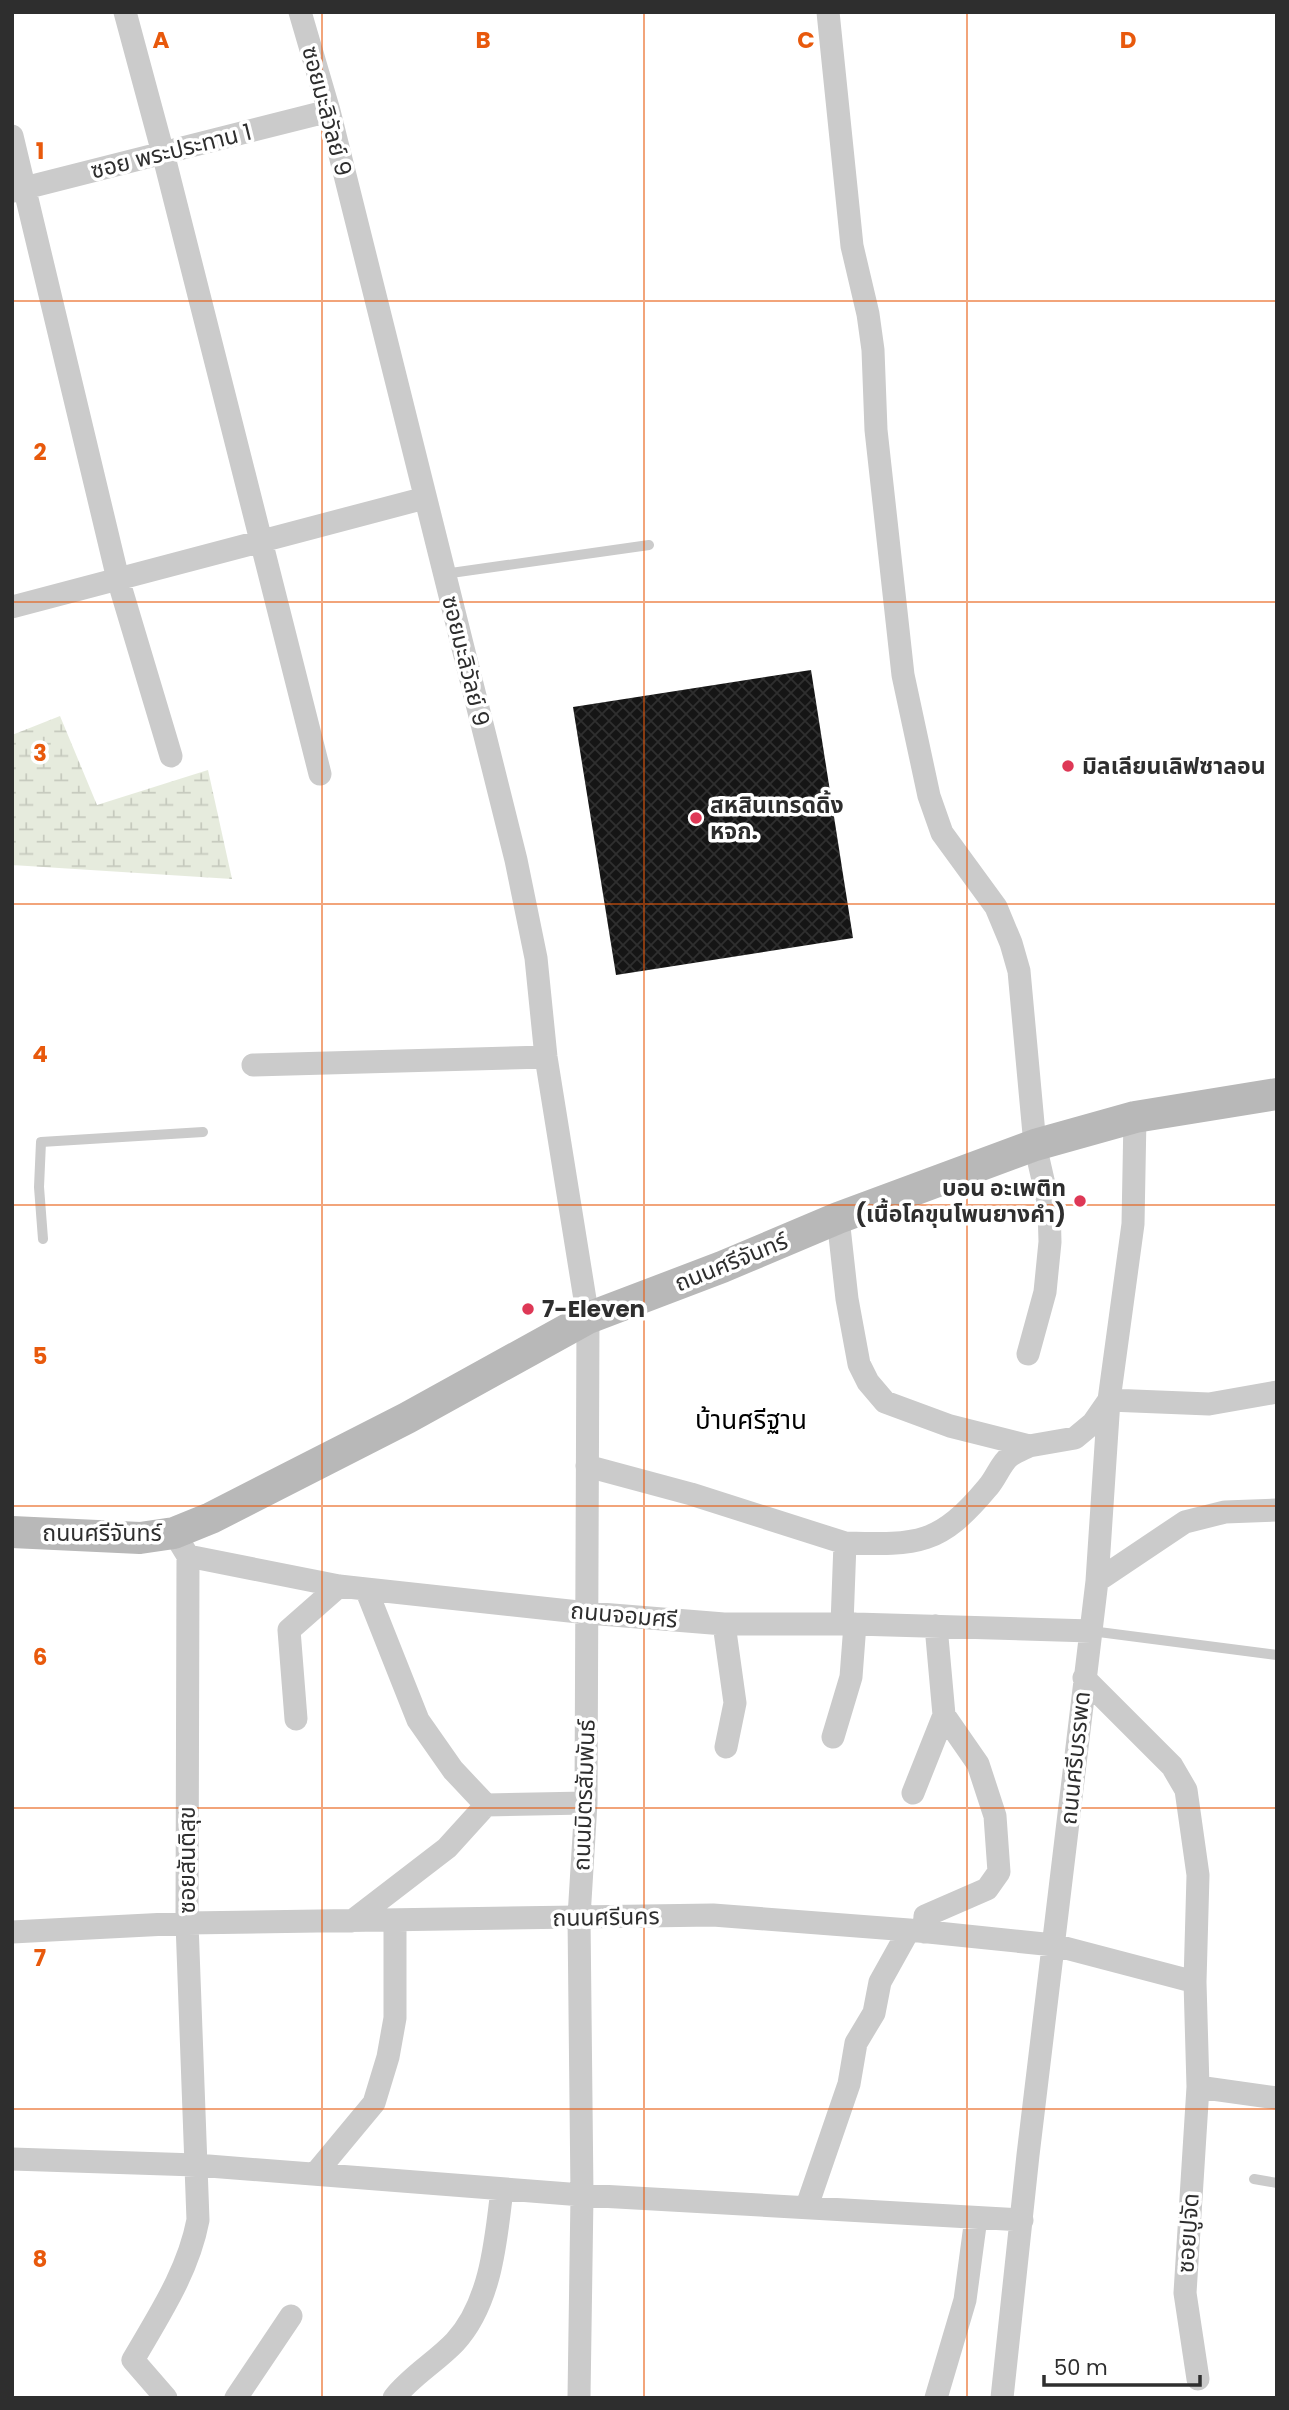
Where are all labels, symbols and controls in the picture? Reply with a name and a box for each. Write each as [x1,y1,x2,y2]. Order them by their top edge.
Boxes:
text: A [153,24,170,56]
text: B [475,24,491,56]
text: C [797,24,815,56]
text: D [1120,24,1136,56]
street label: ซอยมะลิวัลย์ 9 [294,42,360,180]
street label: ซอย พระประทาน 1 [87,116,255,186]
text: 1 [36,135,44,167]
text: 2 [33,436,47,468]
street label: ซอยมะลิวัลย์ 9 [434,592,498,730]
text: 3 [33,737,47,769]
place label: มิลเลียนเลิฟซาลอน [1082,750,1266,782]
marker: มิลเลียนเลิฟซาลอน [1060,758,1076,774]
place label: สหสินเทรดดิ้ง หจก. [710,789,844,847]
marker: สหสินเทรดดิ้ง หจก. [688,810,704,826]
text: 4 [32,1038,48,1070]
place label: บอน อะเพติท (เนื้อโคขุนโพนยางคำ) [855,1172,1066,1230]
marker: บอน อะเพติท (เนื้อโคขุนโพนยางคำ) [1072,1193,1088,1209]
street label: ถนนศรีจันทร์ [670,1224,793,1299]
place label: 7-Eleven [542,1293,645,1325]
marker: 7-Eleven [520,1301,536,1317]
text: 5 [33,1340,47,1372]
district label: บ้านศรีฐาน [695,1402,807,1438]
street label: ถนนศรีจันทร์ [42,1517,163,1549]
street label: ถนนจอมศรี [569,1594,679,1636]
text: 6 [33,1641,47,1673]
street label: ถนนศรีบรรพด [1052,1690,1098,1826]
street label: ถนนมิตรสัมพันธ์ [565,1718,603,1871]
street label: ซอยสันติสุข [171,1806,203,1914]
street label: ถนนศรีนคร [552,1900,660,1934]
text: 7 [34,1942,46,1974]
street label: ซอยปูจัด [1169,2192,1207,2274]
text: 8 [33,2243,47,2275]
scale bar [1044,2344,1200,2388]
text: 50 m [1054,2353,1108,2382]

